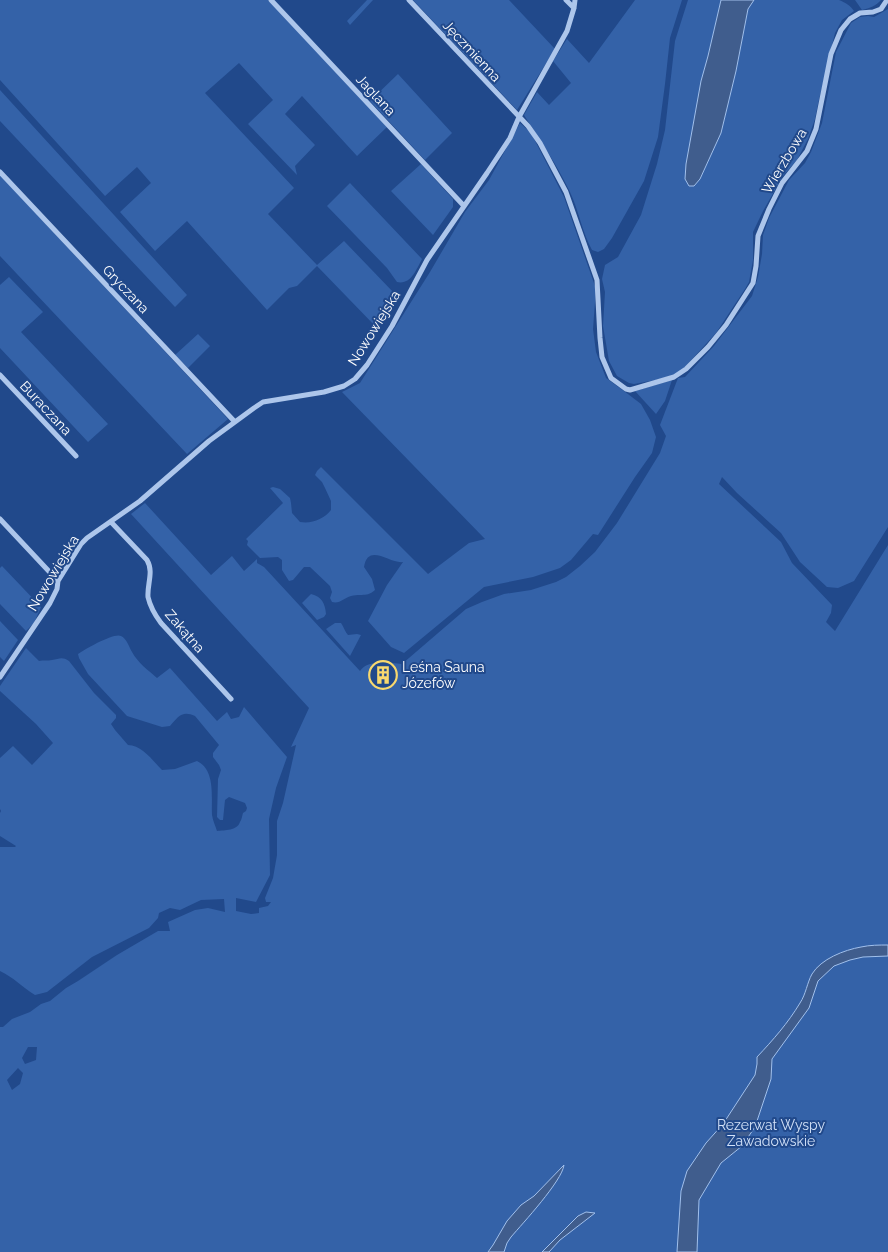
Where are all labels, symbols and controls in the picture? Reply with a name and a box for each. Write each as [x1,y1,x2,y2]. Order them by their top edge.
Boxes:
street label: Jęczmienna [440,17,504,85]
street label: Jaglana [353,71,399,119]
street label: Wierzbowa [758,125,810,197]
street label: Gryczana [100,262,152,316]
street label: Nowowiejska [345,287,403,369]
street label: Buraczana [17,378,75,438]
street label: Nowowiejska [24,532,82,614]
street label: Zakątna [162,606,208,656]
place label: Leśna Sauna Józefów [402,659,485,691]
building icon: Leśna Sauna Józefów [368,660,398,690]
park label: Rezerwat Wyspy Zawadowskie [717,1117,825,1149]

